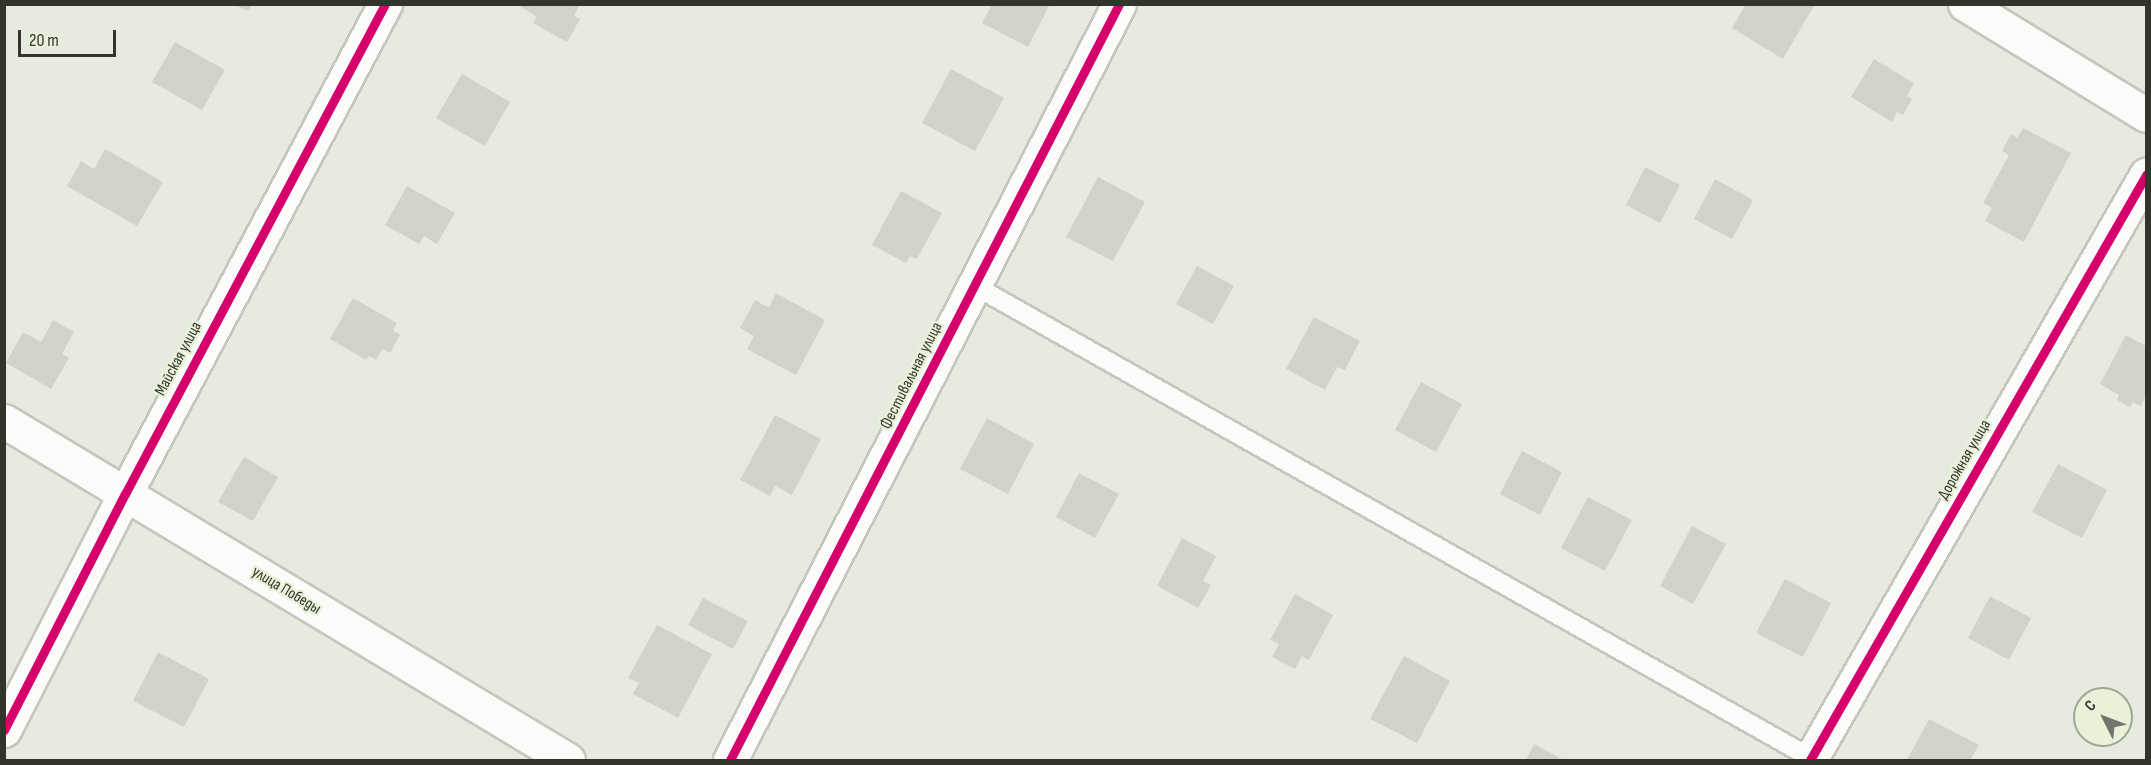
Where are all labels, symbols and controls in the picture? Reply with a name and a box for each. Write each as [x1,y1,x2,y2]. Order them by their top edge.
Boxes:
scale bar [21,18,118,56]
text: 20 m [29,30,59,51]
street label: Майская улица [152,319,206,399]
street label: Фестивальная улица [877,319,947,433]
street label: Дорожная улица [1934,417,1996,503]
street label: улица Победы [248,563,324,619]
north arrow [2073,687,2133,747]
text: С [2081,697,2101,715]

